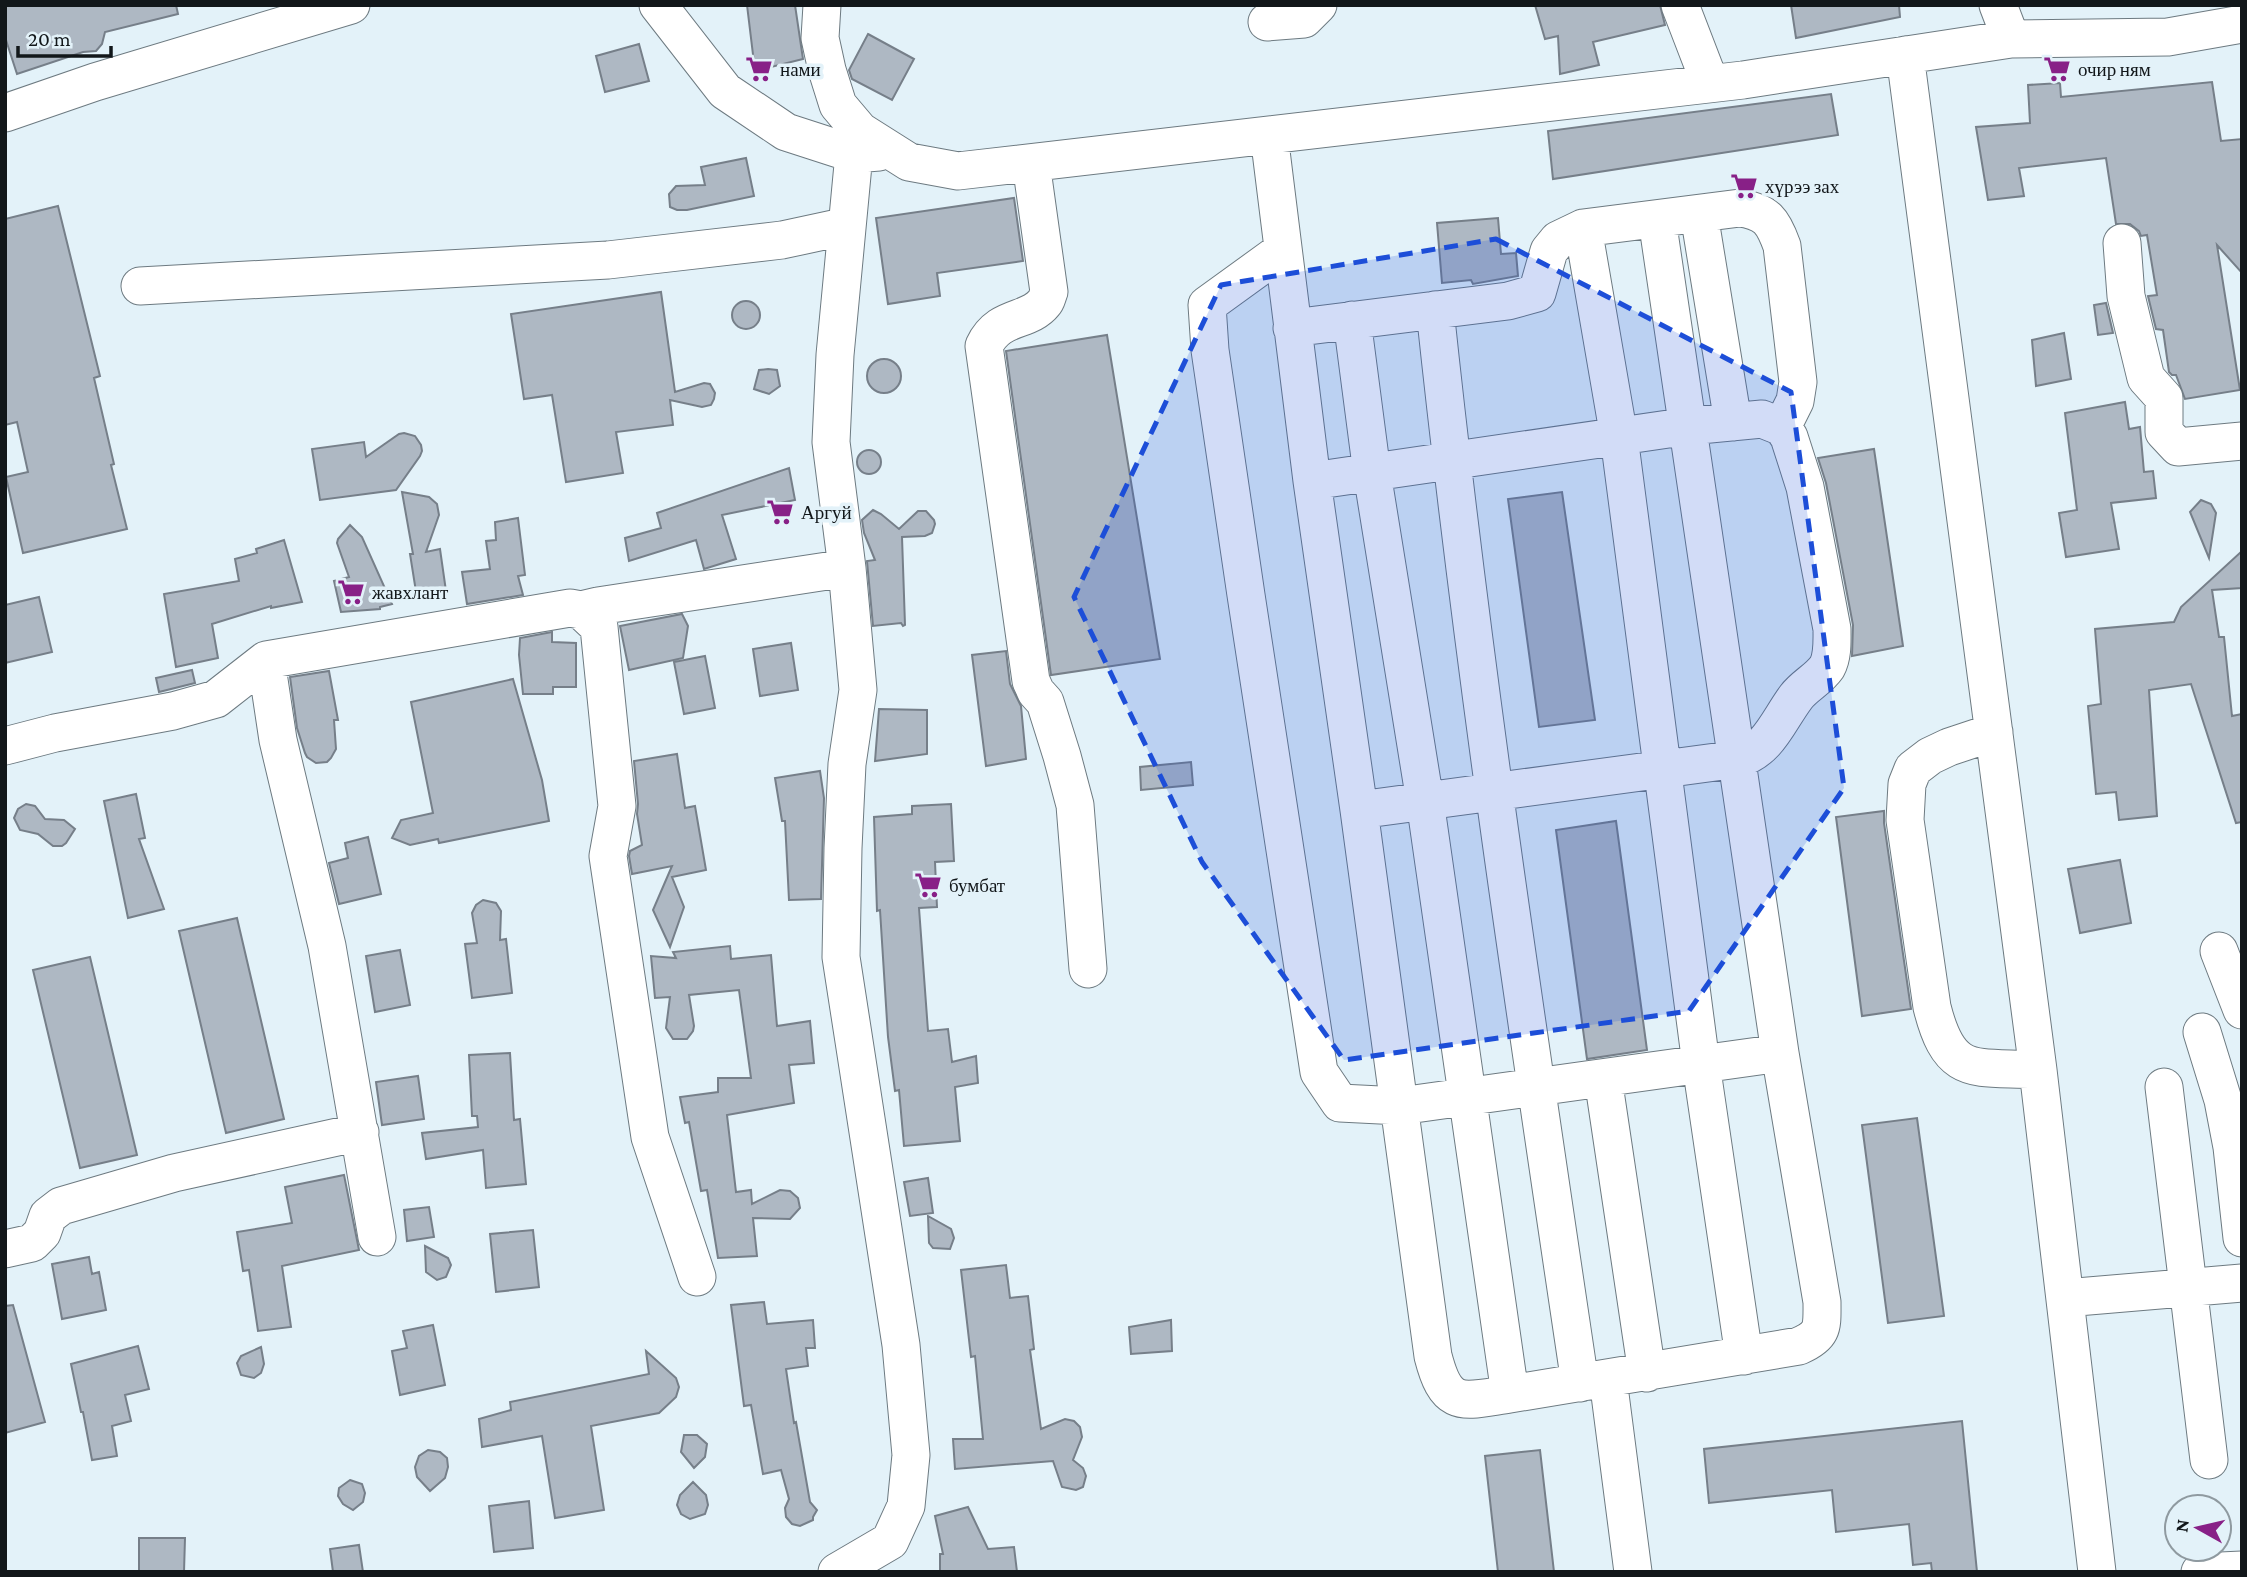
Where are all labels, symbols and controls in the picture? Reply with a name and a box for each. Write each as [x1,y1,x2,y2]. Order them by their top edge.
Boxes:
scale bar [18,14,110,58]
text: 20 m [28,27,71,51]
supermarket icon: нами [744,54,774,84]
supermarket icon: очир ням [2042,54,2072,84]
place label: нами [780,59,821,80]
place label: очир ням [2078,59,2151,80]
supermarket icon: хүрээ зах [1729,171,1759,201]
place label: хүрээ зах [1765,176,1840,197]
supermarket icon: Аргуй [765,497,795,527]
place label: Аргуй [801,502,852,523]
supermarket icon: жавхлант [336,577,366,607]
place label: жавхлант [371,582,449,603]
supermarket icon: бумбат [913,870,943,900]
place label: бумбат [949,875,1006,896]
north arrow [2163,1493,2233,1563]
text: N [2170,1518,2193,1534]

